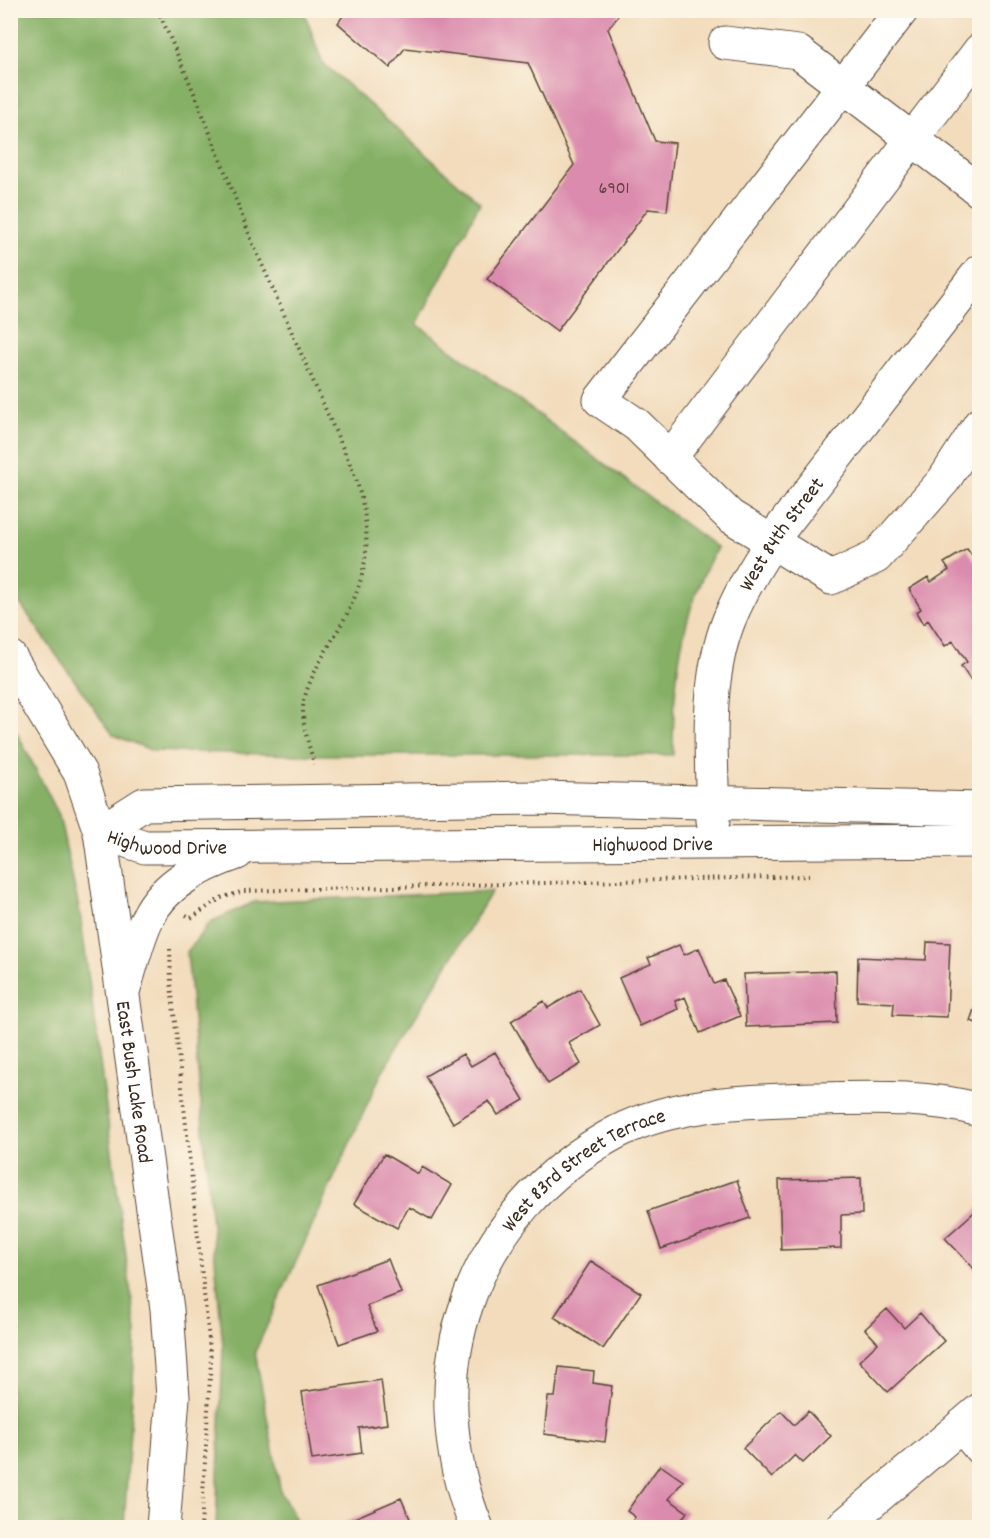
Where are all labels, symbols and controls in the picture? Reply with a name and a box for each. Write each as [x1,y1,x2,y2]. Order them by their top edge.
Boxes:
house number: 6901 [599,177,629,202]
street label: West 84th Street [733,472,833,598]
street label: Highwood Drive [102,823,227,865]
street label: Highwood Drive [592,831,713,862]
street label: East Bush Lake Road [106,999,158,1165]
street label: West 83rd Street Terrace [496,1103,669,1239]

